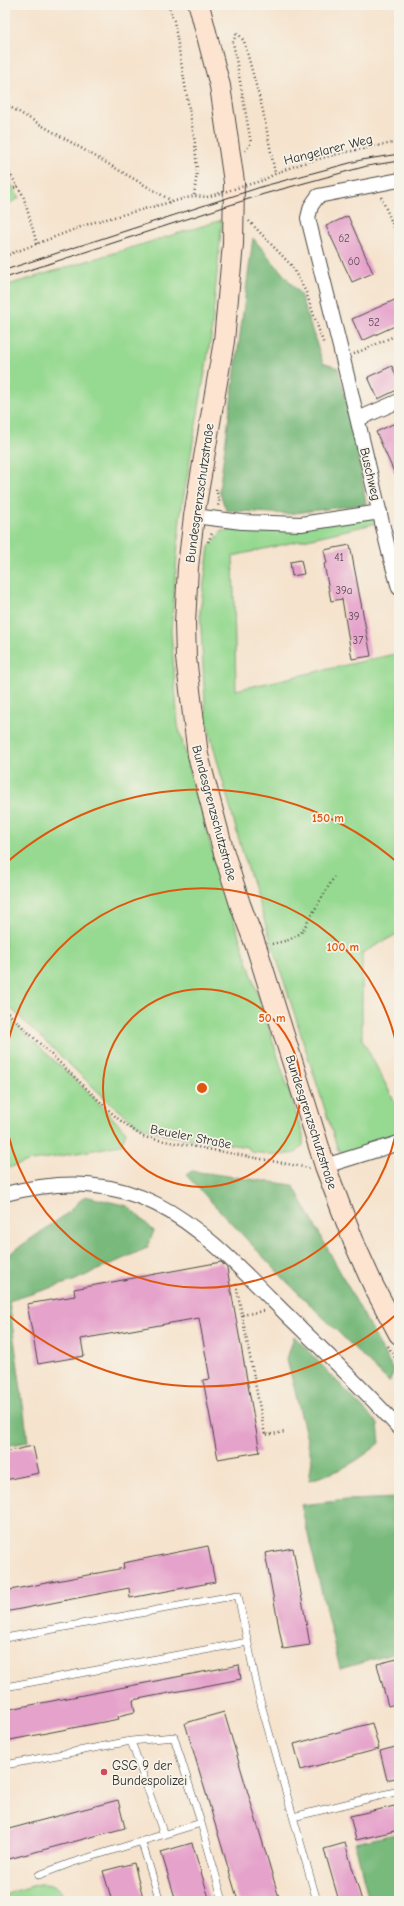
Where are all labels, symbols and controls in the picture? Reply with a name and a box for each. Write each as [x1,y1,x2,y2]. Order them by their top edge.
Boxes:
street label: Hangelarer Weg [282,131,374,168]
house number: 62 [338,232,350,245]
house number: 60 [348,255,360,268]
house number: 52 [368,316,380,329]
street label: Bundesgrenzschutzstraße [182,422,217,564]
street label: Buschweg [357,446,384,502]
house number: 41 [334,551,344,564]
house number: 39a [335,584,353,597]
house number: 39 [348,610,360,623]
house number: 37 [353,634,363,647]
street label: Bundesgrenzschutzstraße [189,743,240,883]
text: 150 m [312,811,344,825]
text: 100 m [327,940,359,954]
text: 50 m [258,1011,286,1025]
street label: Bundesgrenzschutzstraße [283,1053,341,1192]
centre of rings [195,1081,209,1095]
street label: Beueler Straße [149,1121,233,1152]
place label: GSG 9 der Bundespolizei [112,1758,187,1788]
marker: GSG 9 der Bundespolizei [99,1767,109,1777]

